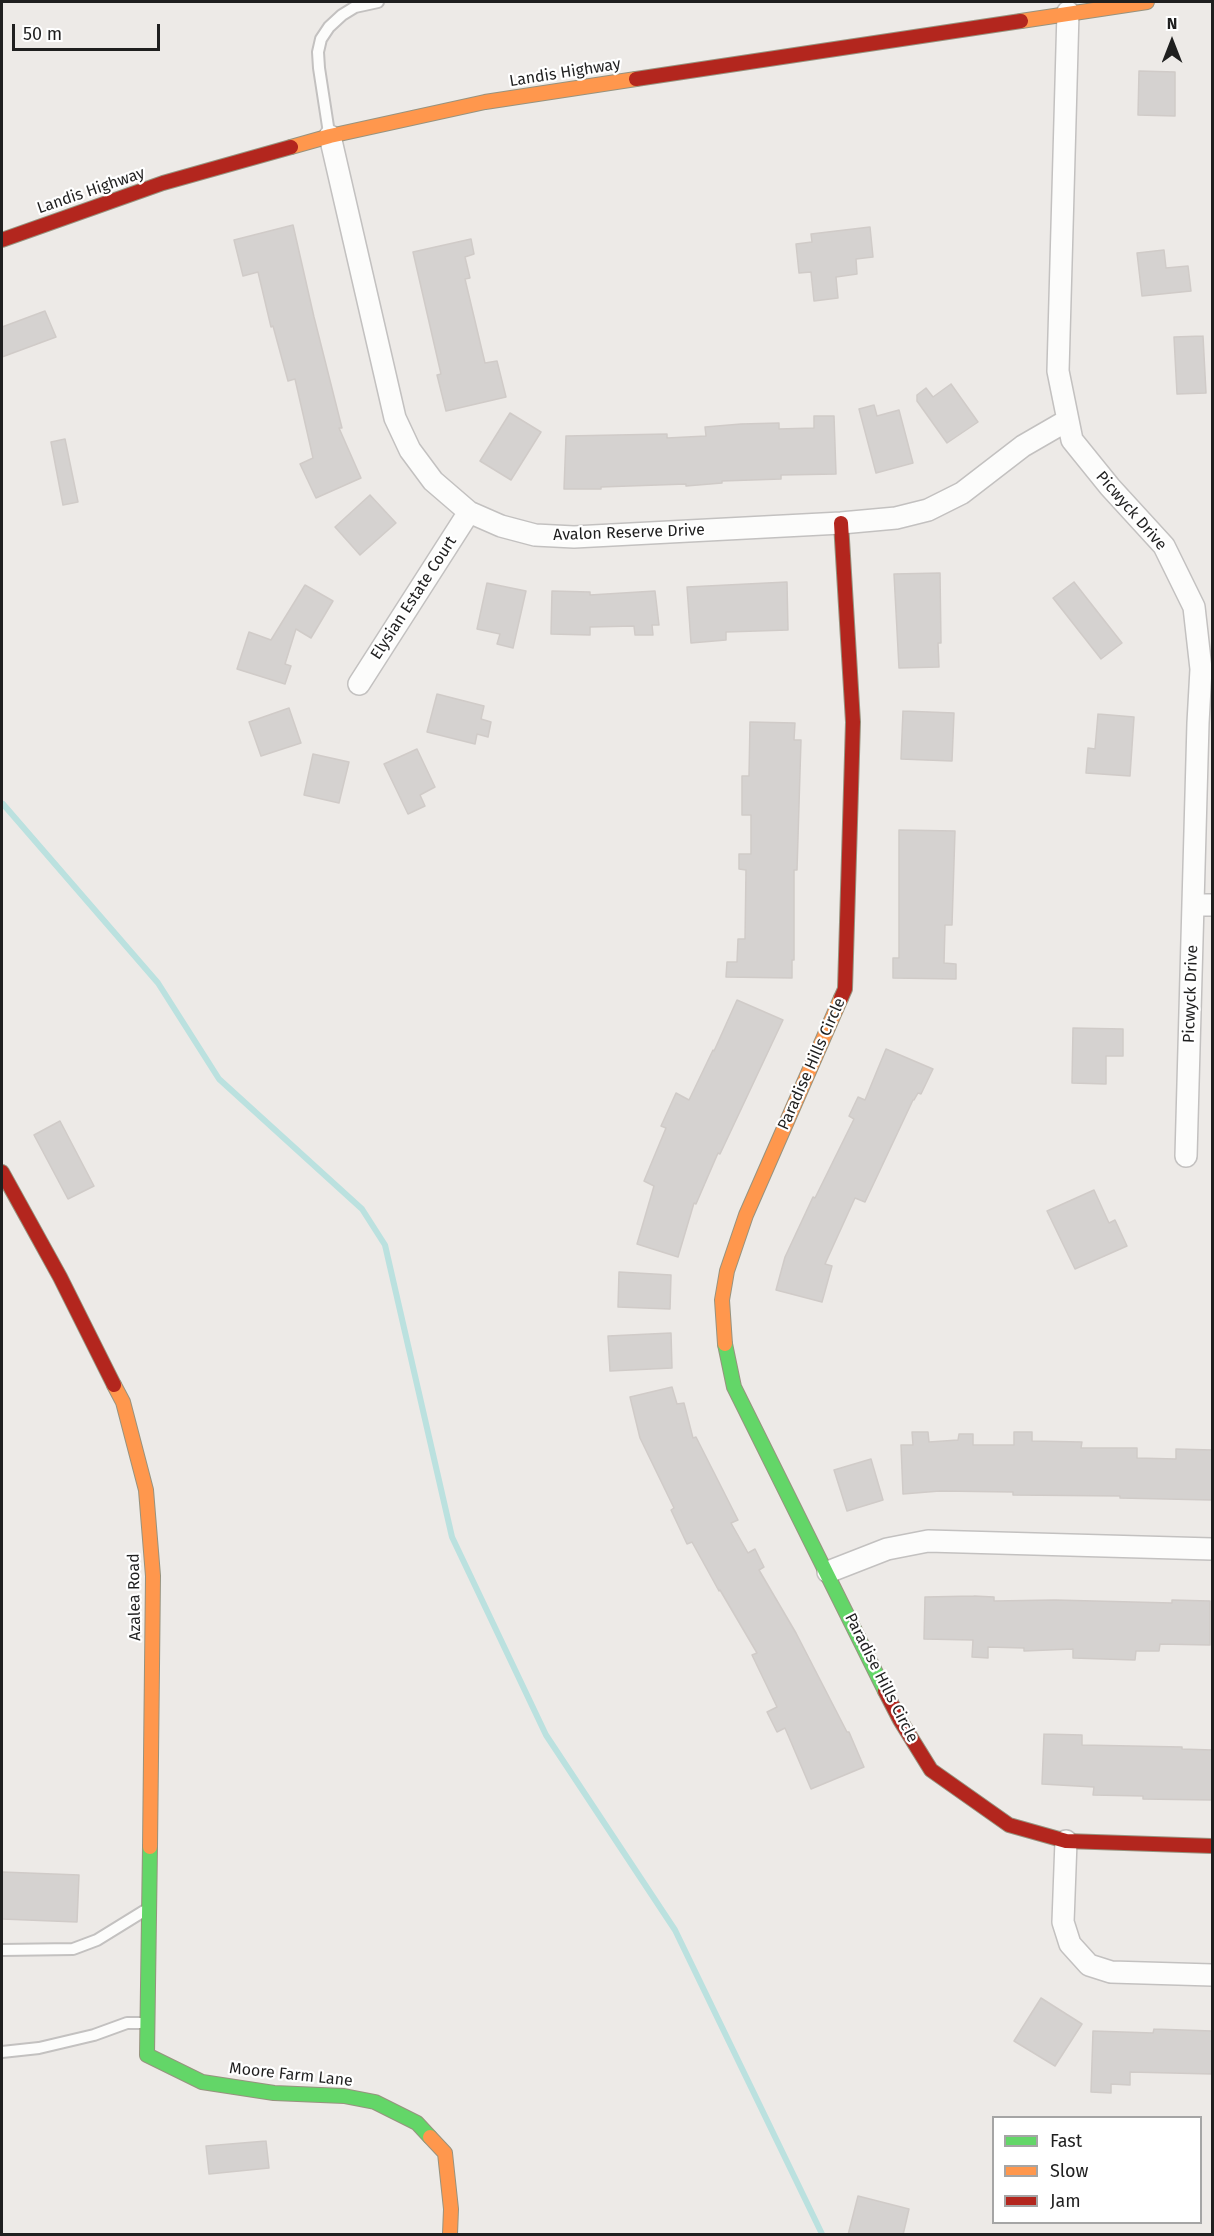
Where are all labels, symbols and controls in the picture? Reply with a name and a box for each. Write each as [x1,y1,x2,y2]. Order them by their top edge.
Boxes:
scale bar [15,12,164,50]
north arrow [1142,12,1202,72]
text: N [1167,14,1177,33]
text: 50 m [23,23,62,45]
street label: Landis Highway [508,55,622,91]
street label: Landis Highway [35,164,147,218]
street label: Picwyck Drive [1091,468,1171,554]
street label: Avalon Reserve Drive [553,521,705,545]
street label: Elysian Estate Court [367,533,461,663]
street label: Picwyck Drive [1180,945,1202,1043]
street label: Paradise Hills Circle [774,995,850,1133]
street label: Azalea Road [125,1553,145,1641]
street label: Paradise Hills Circle [840,1610,922,1746]
street label: Moore Farm Lane [228,2059,354,2091]
legend [992,2116,1202,2224]
text: Fast [1050,2130,1082,2152]
text: Slow [1050,2160,1088,2182]
text: Jam [1050,2190,1081,2212]

